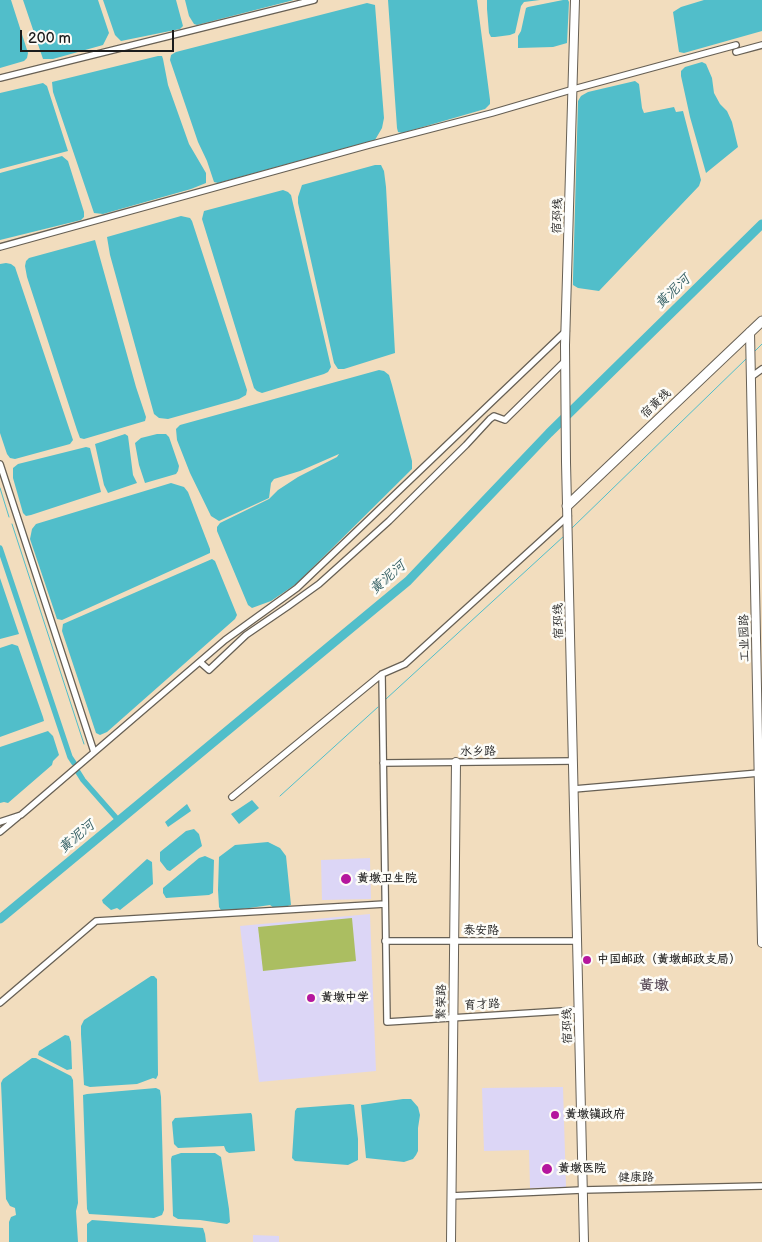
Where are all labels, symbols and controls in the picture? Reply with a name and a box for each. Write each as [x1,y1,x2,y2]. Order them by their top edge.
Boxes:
scale bar [22,20,176,52]
text: 200 m [28,29,71,48]
street label: 宿邳线 [550,198,566,234]
water label: 黄泥河 [652,271,694,313]
street label: 宿黄线 [638,386,674,422]
water label: 黄泥河 [367,558,409,598]
street label: 宿邳线 [551,603,567,639]
street label: 工业园路 [737,614,753,662]
street label: 水乡路 [460,744,496,760]
water label: 黄泥河 [56,817,98,857]
marker: 黄墩卫生院 [339,872,353,886]
place label: 黄墩卫生院 [357,872,417,886]
street label: 泰安路 [463,924,499,938]
place label: 中国邮政（黄墩邮政支局） [597,953,741,967]
marker: 中国邮政（黄墩邮政支局） [581,954,593,966]
district label: 黄墩 [639,977,669,995]
street label: 繁荣路 [434,984,450,1020]
place label: 黄墩中学 [321,991,369,1005]
marker: 黄墩中学 [305,992,317,1004]
street label: 育才路 [464,997,500,1013]
street label: 宿邳线 [560,1008,576,1044]
place label: 黄墩镇政府 [565,1108,625,1122]
marker: 黄墩镇政府 [549,1109,561,1121]
marker: 黄墩医院 [540,1162,554,1176]
place label: 黄墩医院 [558,1162,606,1176]
street label: 健康路 [618,1170,654,1186]

